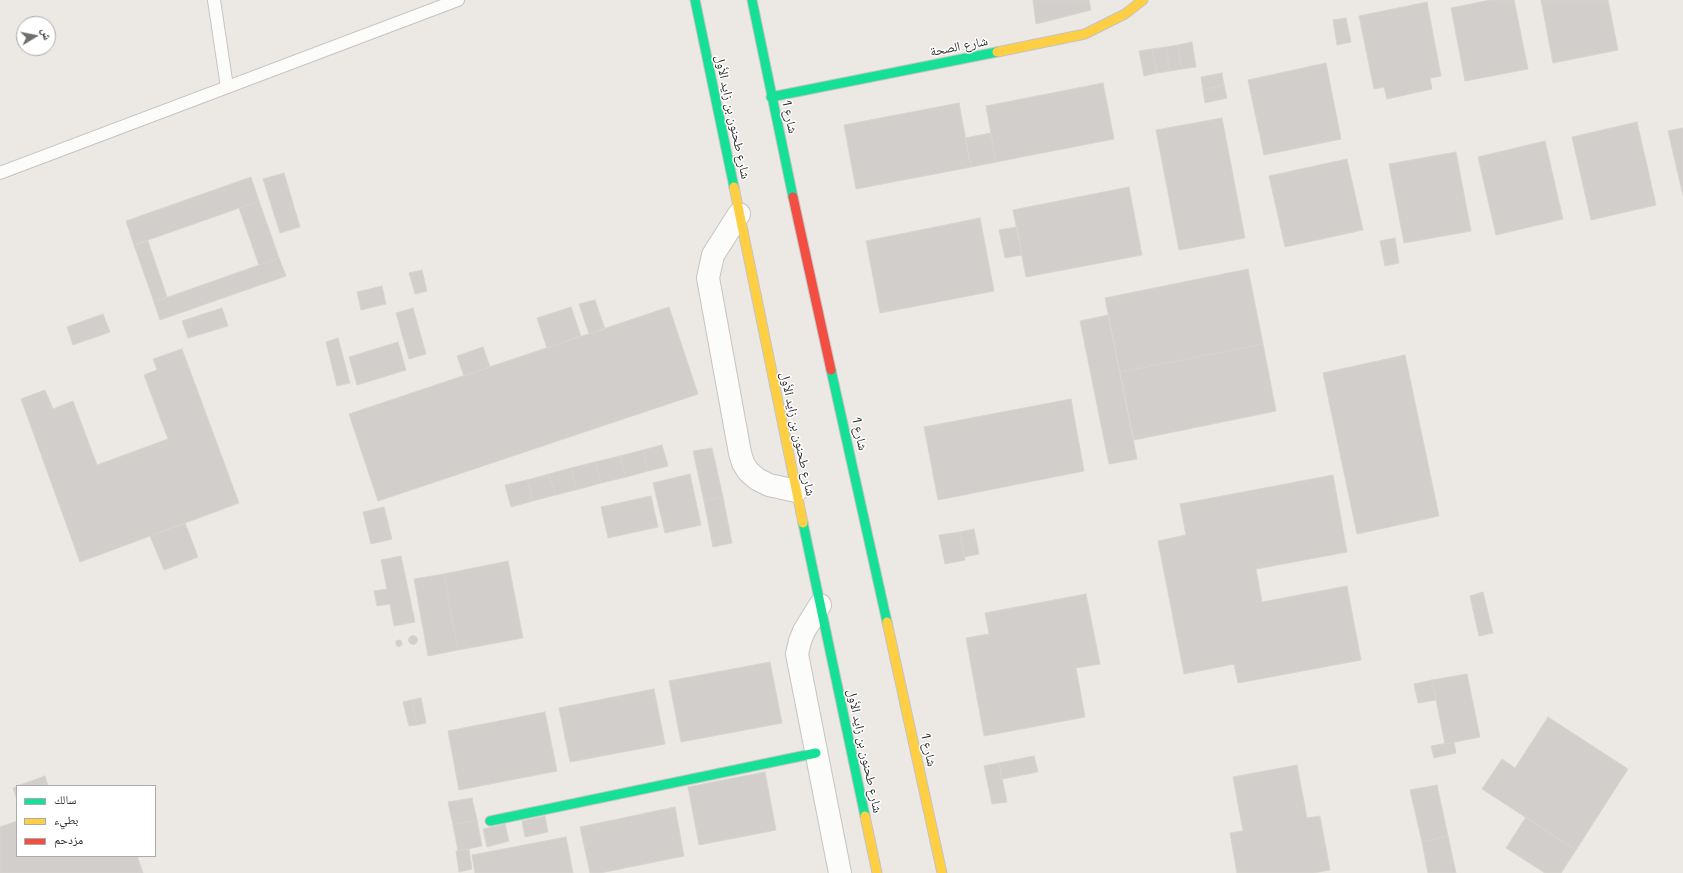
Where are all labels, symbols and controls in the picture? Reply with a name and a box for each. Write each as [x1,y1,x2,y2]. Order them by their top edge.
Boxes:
north arrow [16,16,56,56]
text: ش [39,27,55,41]
street label: شارع الصحة [929,34,989,60]
street label: شارع طحنون بن زايد الأول [711,54,753,180]
street label: شارع 1 [778,99,800,135]
street label: شارع طحنون بن زايد الأول [776,371,818,497]
street label: شارع 1 [848,416,870,452]
street label: شارع طحنون بن زايد الأول [843,688,885,814]
street label: شارع 1 [917,732,939,768]
legend [16,785,156,857]
text: سالك [54,792,76,808]
text: بطيء [54,812,78,828]
text: مزدحم [54,832,83,848]

